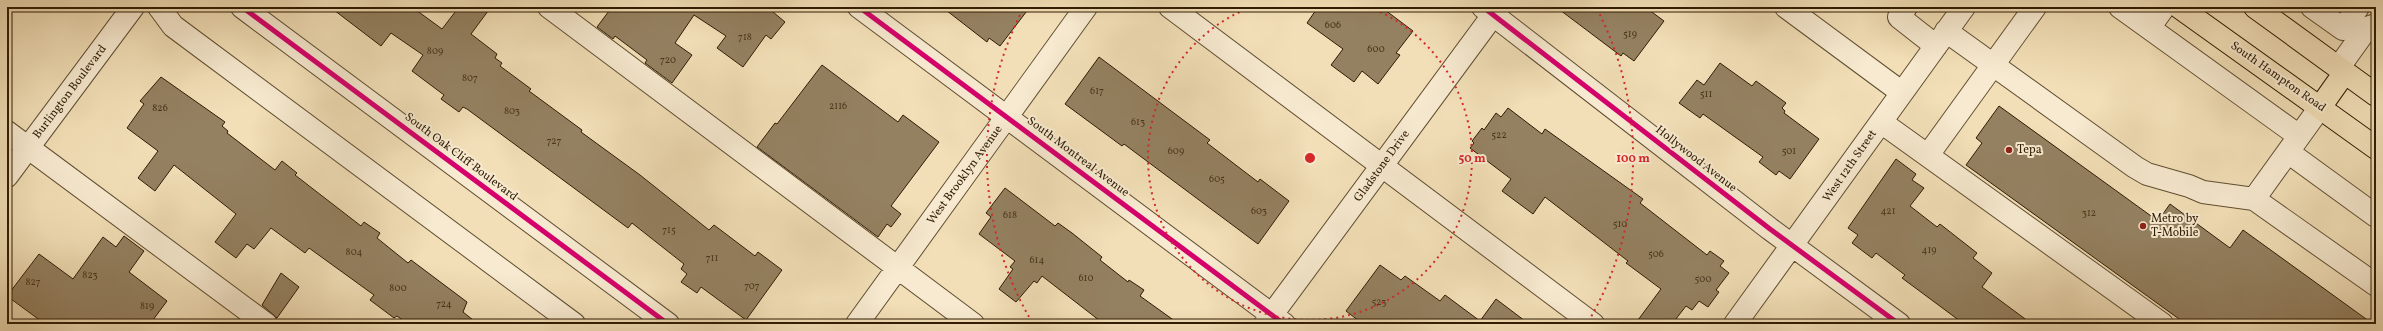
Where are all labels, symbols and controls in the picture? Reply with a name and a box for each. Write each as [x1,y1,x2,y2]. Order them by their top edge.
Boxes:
house number: 606 [1325,18,1341,32]
house number: 519 [1623,27,1637,41]
house number: 718 [738,30,752,44]
street label: South Hampton Road [2227,38,2329,116]
street label: Burlington Boulevard [29,42,111,142]
house number: 600 [1367,42,1385,56]
house number: 809 [427,44,443,58]
house number: 720 [660,53,676,67]
house number: 807 [462,71,478,85]
house number: 617 [1090,84,1104,98]
house number: 511 [1700,87,1712,101]
house number: 2116 [829,99,847,113]
house number: 826 [152,101,168,115]
house number: 803 [504,104,520,118]
street label: South Oak Cliff Boulevard [401,109,521,205]
street label: South Montreal Avenue [1024,113,1133,201]
house number: 613 [1131,115,1145,129]
street label: West Brooklyn Avenue [924,122,1007,228]
street label: Hollywood Avenue [1652,122,1740,196]
street label: Gladstone Drive [1350,127,1414,205]
street label: West 12th Street [1819,127,1881,205]
house number: 522 [1491,128,1507,142]
house number: 727 [547,134,561,148]
place label: Tepa [2017,142,2042,158]
house number: 609 [1168,144,1184,158]
house number: 501 [1782,144,1796,158]
marker: Tepa [2004,145,2014,155]
centre of rings [1303,151,1317,165]
text: 50 m [1458,151,1486,167]
text: 100 m [1616,151,1650,167]
house number: 605 [1209,172,1225,186]
house number: 603 [1251,204,1267,218]
house number: 421 [1880,204,1896,218]
house number: 312 [2082,206,2096,220]
house number: 618 [1003,208,1017,222]
place label: Metro by T-Mobile [2151,211,2199,241]
house number: 510 [1613,217,1627,231]
marker: Metro by T-Mobile [2138,221,2148,231]
house number: 715 [662,223,676,237]
house number: 419 [1921,243,1937,257]
house number: 804 [346,245,362,259]
house number: 506 [1648,247,1664,261]
house number: 711 [706,251,718,265]
house number: 614 [1030,253,1044,267]
house number: 823 [82,268,98,282]
house number: 610 [1079,271,1093,285]
house number: 500 [1695,272,1711,286]
house number: 827 [25,275,41,289]
house number: 707 [744,279,760,293]
house number: 800 [389,281,407,295]
house number: 523 [1371,295,1387,309]
house number: 724 [436,297,452,311]
house number: 819 [140,299,154,313]

